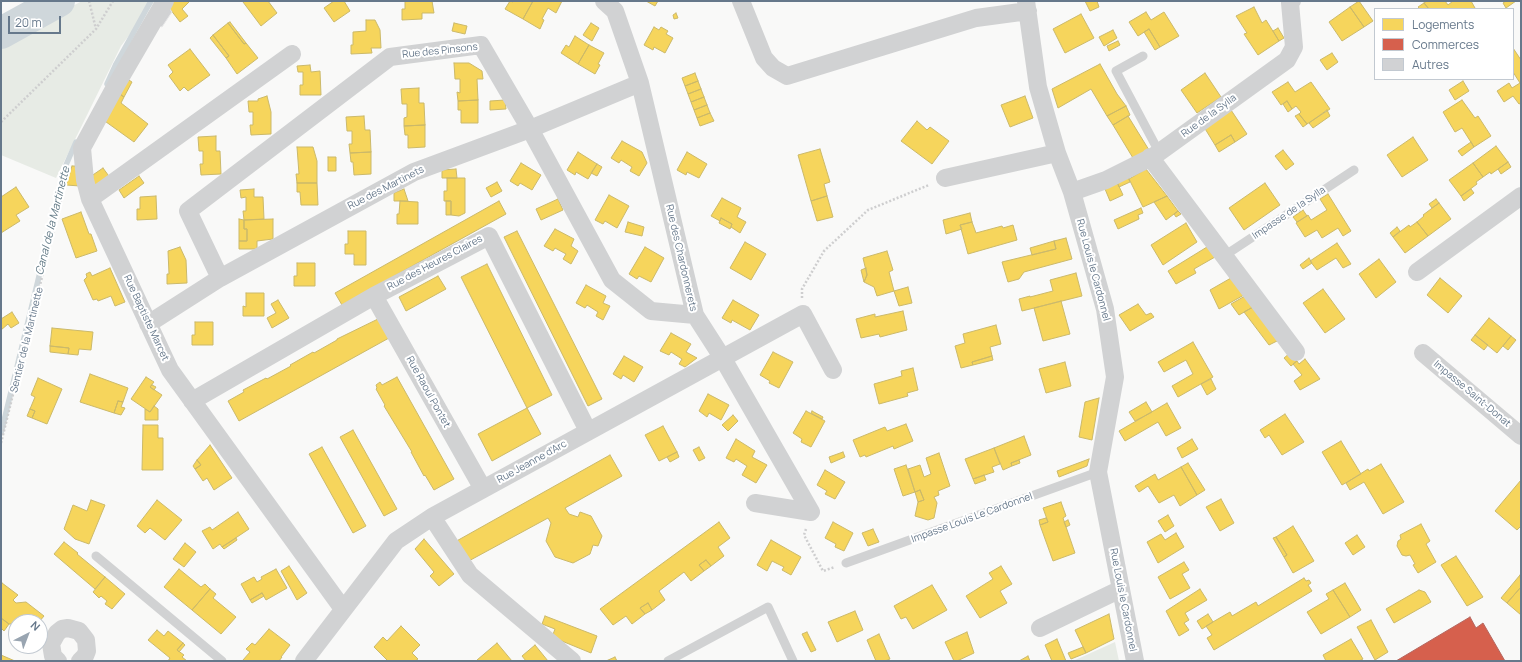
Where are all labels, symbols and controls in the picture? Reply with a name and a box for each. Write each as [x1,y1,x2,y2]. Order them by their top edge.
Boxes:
scale bar [10,8,63,34]
legend [1374,8,1514,80]
text: 20 m [15,14,42,31]
text: Logements [1412,16,1474,33]
text: Commerces [1412,36,1479,53]
street label: Rue des Pinsons [402,41,478,61]
text: Autres [1412,56,1449,73]
street label: Rue de la Sylla [1179,92,1239,140]
street label: Rue des Martinets [346,164,426,212]
water label: Canal de la Martinette [33,165,73,277]
street label: Impasse de la Sylla [1250,184,1328,242]
street label: Rue des Chardonnerets [663,203,699,313]
street label: Rue Louis le Cardonnel [1074,218,1112,322]
street label: Rue des Heures Claires [385,233,485,293]
street label: Rue Baptiste Marcet [121,273,171,363]
street label: Sentier de la Martinette [8,286,46,394]
street label: Rue Raoul Pontet [403,354,453,430]
street label: Impasse Saint-Donat [1431,358,1513,430]
street label: Rue Jeanne d'Arc [495,438,569,486]
street label: Impasse Louis Le Cardonnel [910,490,1034,546]
street label: Rue Louis le Cardonnel [1107,547,1139,653]
north arrow [8,614,48,654]
text: N [28,617,44,634]

